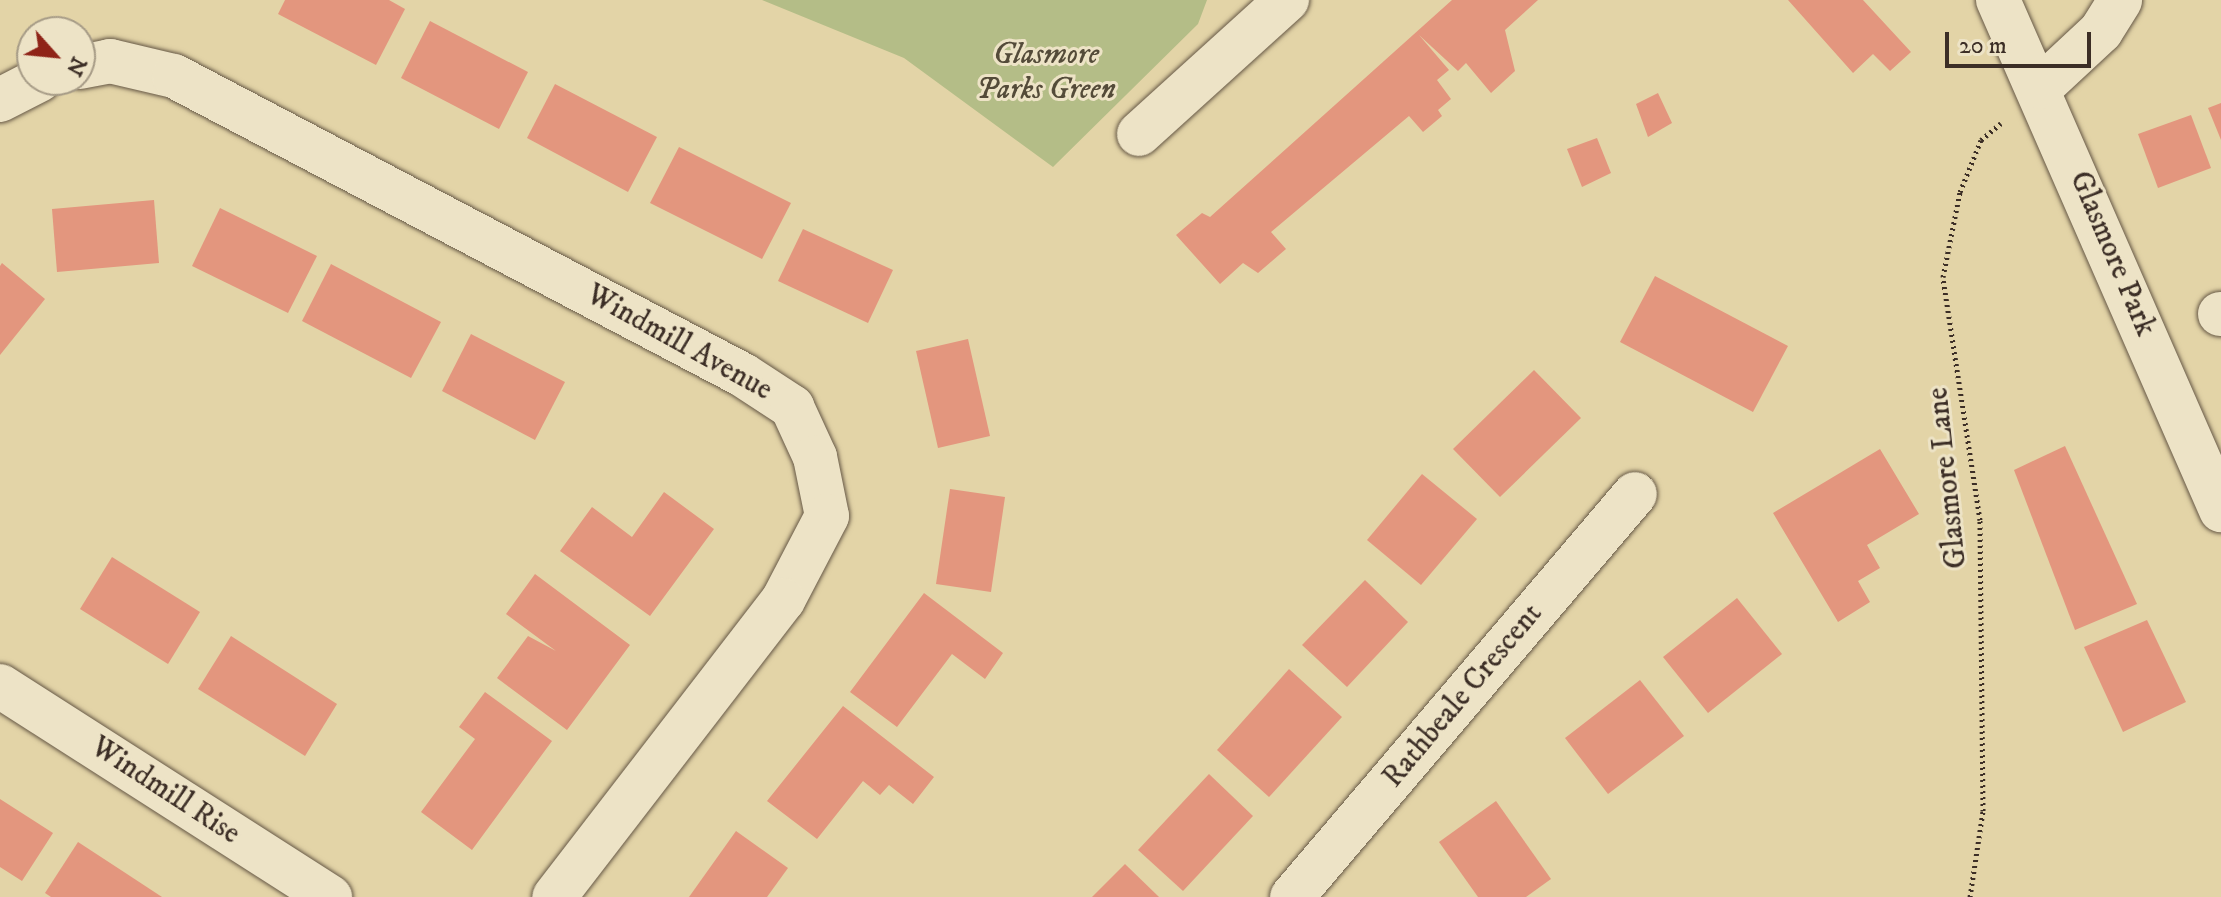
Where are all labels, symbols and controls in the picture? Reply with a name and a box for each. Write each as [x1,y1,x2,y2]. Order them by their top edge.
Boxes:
north arrow [16,16,96,96]
scale bar [1949,16,2095,66]
text: 20 m [1959,31,2007,61]
park label: Glasmore Parks Green [976,37,1116,108]
text: N [60,52,92,80]
street label: Glasmore Park [2061,166,2163,342]
street label: Windmill Avenue [580,277,778,409]
street label: Glasmore Lane [1921,386,1975,570]
street label: Rathbeale Crescent [1376,597,1550,795]
street label: Windmill Rise [84,729,246,853]

